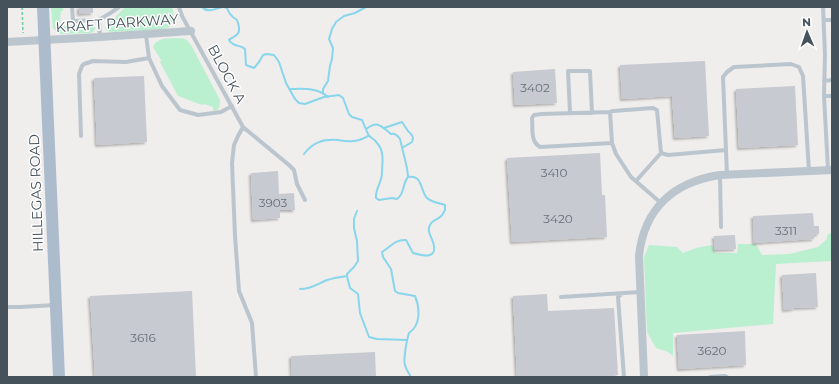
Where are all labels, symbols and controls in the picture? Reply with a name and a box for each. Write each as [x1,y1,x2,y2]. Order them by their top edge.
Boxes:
street label: KRAFT PARKWAY [55,10,179,36]
north arrow [787,12,827,52]
text: N [802,15,811,29]
street label: BLOCK A [204,42,250,107]
house number: 3402 [520,80,550,95]
street label: HILLEGAS ROAD [25,134,47,252]
house number: 3410 [541,165,567,180]
house number: 3903 [259,195,288,210]
house number: 3420 [543,211,573,226]
house number: 3311 [775,223,797,238]
house number: 3616 [130,330,156,345]
house number: 3620 [698,343,726,358]

